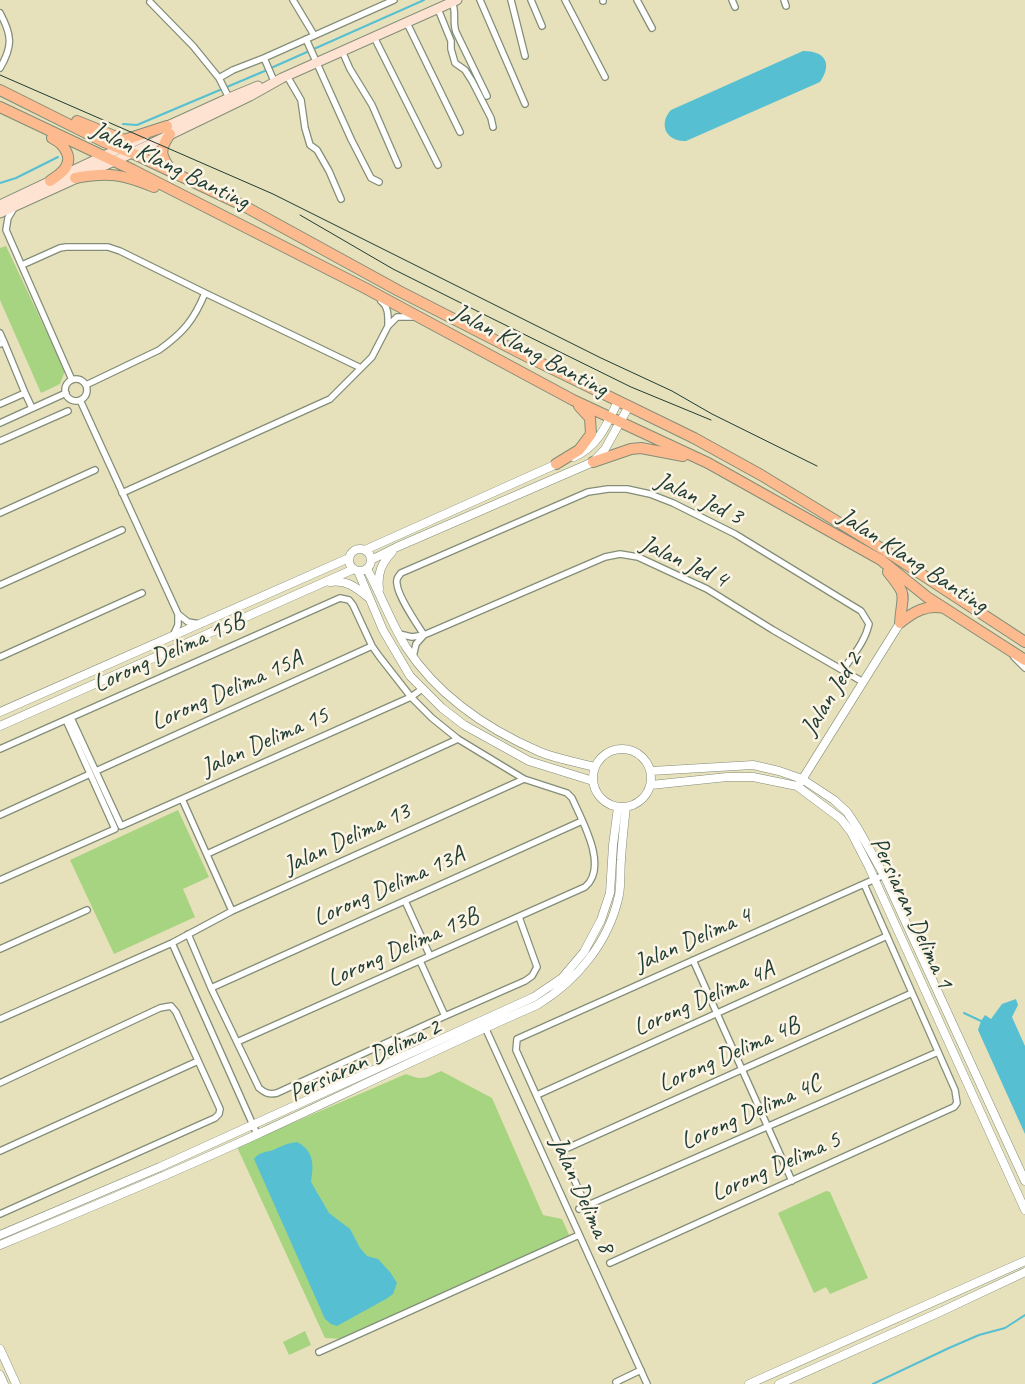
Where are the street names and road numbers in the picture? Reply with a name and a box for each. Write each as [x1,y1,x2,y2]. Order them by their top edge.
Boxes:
street label: Jalan Klang Banting [86,115,254,217]
street label: Jalan Klang Banting [447,297,613,405]
street label: Jalan Jed 3 [651,466,747,532]
street label: Jalan Klang Banting [833,502,993,620]
street label: Jalan Jed 4 [636,529,732,595]
street label: Lorong Delima 15B [89,606,249,700]
street label: Lorong Delima 15A [147,644,307,738]
street label: Jalan Jed 2 [795,647,869,741]
street label: Jalan Delima 15 [197,701,333,783]
street label: Jalan Delima 13 [279,797,415,881]
street label: Persiaran Delima 1 [863,832,959,994]
street label: Lorong Delima 13A [309,840,469,934]
street label: Lorong Delima 13B [323,901,483,995]
street label: Jalan Delima 4 [630,901,756,979]
street label: Lorong Delima 4A [629,955,779,1043]
street label: Lorong Delima 4B [654,1011,804,1099]
street label: Persiaran Delima 2 [284,1013,446,1109]
street label: Lorong Delima 4C [676,1069,826,1157]
street label: Lorong Delima 5 [707,1125,845,1209]
street label: Jalan Delima 8 [543,1132,621,1258]

